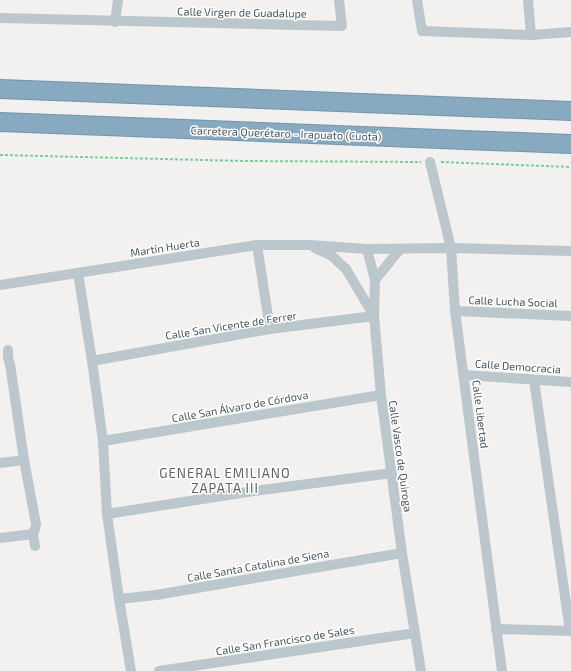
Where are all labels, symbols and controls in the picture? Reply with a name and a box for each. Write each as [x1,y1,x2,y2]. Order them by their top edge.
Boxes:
street label: Calle Virgen de Guadalupe [177,4,307,20]
street label: Carretera Querétaro - Irapuato (Cuota) [190,123,382,144]
street label: Martín Huerta [129,235,201,259]
street label: Calle Lucha Social [468,293,559,309]
street label: Calle San Vicente de Ferrer [164,308,298,342]
street label: Calle Democracia [475,357,561,375]
street label: Calle Libertad [470,379,492,449]
street label: Calle San Álvaro de Córdova [171,388,309,424]
street label: Calle Vasco de Quiroga [386,399,415,513]
district label: GENERAL EMILIANO ZAPATA III [159,465,291,496]
street label: Calle Santa Catalina de Siena [186,546,330,584]
street label: Calle San Francisco de Sales [215,623,356,657]

